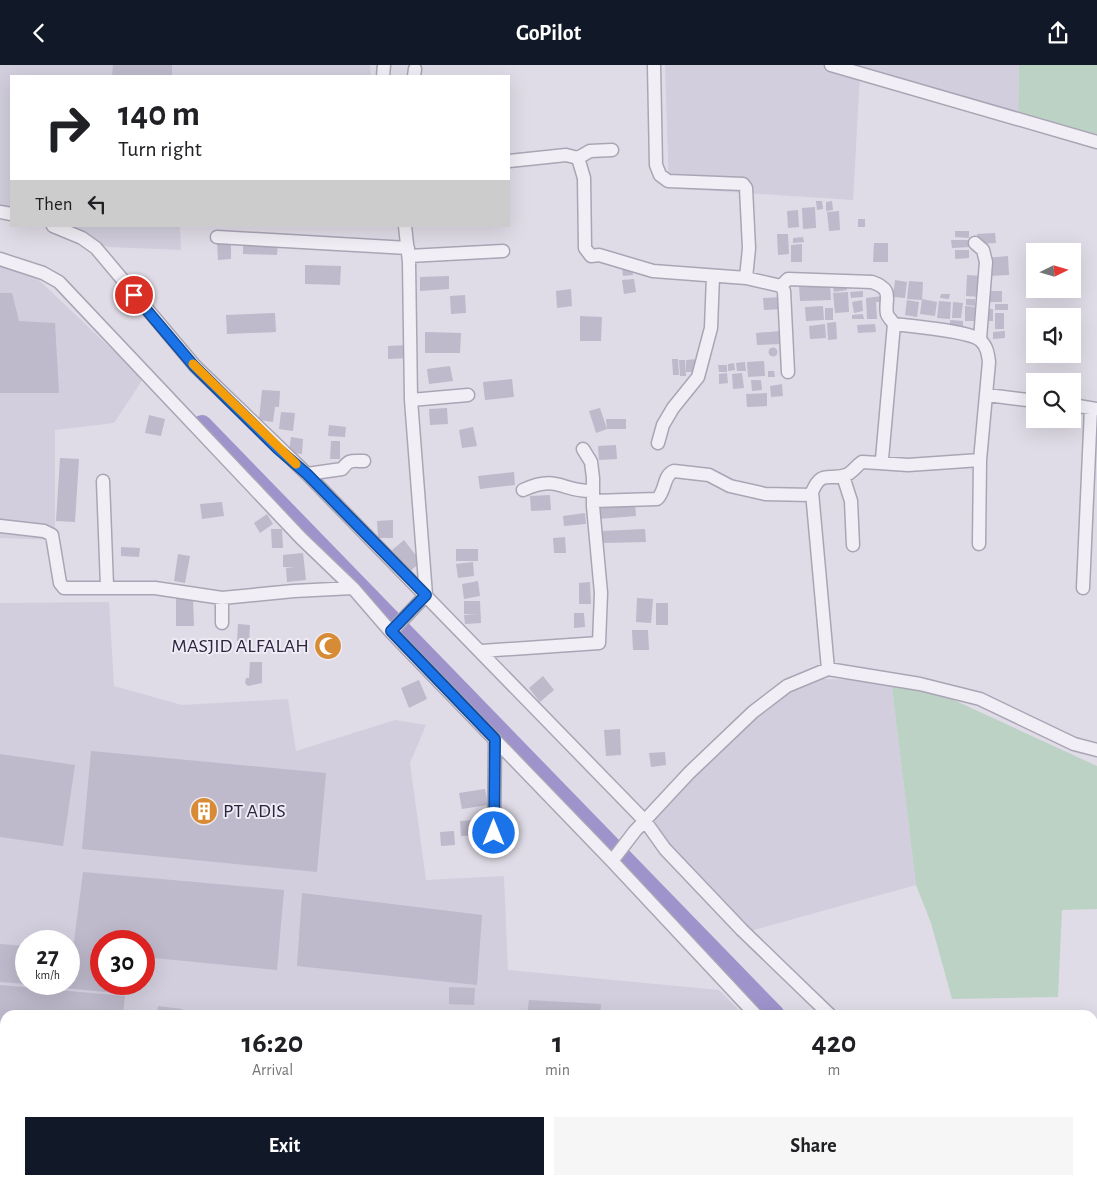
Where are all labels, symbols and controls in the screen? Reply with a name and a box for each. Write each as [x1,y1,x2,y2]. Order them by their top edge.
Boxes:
icon: back [25,19,53,47]
icon: share [1044,19,1072,47]
text: GoPilot [516,22,581,44]
icon: right [35,95,100,160]
text: 140 m [118,97,200,132]
text: Turn right [118,138,202,160]
icon: left [83,190,111,218]
text: Then [35,195,73,214]
north arrow [1026,243,1081,297]
map controls [1026,243,1081,428]
pin [113,274,155,316]
icon: arrive [120,281,148,309]
button: sound [1026,308,1081,363]
button: search [1026,373,1081,428]
mosque icon: MASJID ALFALAH [313,631,343,661]
place label: MASJID ALFALAH [171,636,309,656]
building icon: PT ADIS [189,796,219,826]
place label: PT ADIS [223,801,286,821]
position arrow [467,806,519,858]
speed limit sign: 30 [90,930,155,995]
text: 27 [36,944,59,969]
text: km/h [35,969,60,981]
text: 16:20 [242,1028,303,1058]
text: 1 [552,1028,563,1058]
text: 420 [812,1028,856,1058]
text: Arrival [252,1062,293,1078]
text: min [545,1062,570,1078]
text: m [828,1062,840,1078]
button: Exit [25,1117,544,1175]
button: Share [554,1117,1073,1175]

